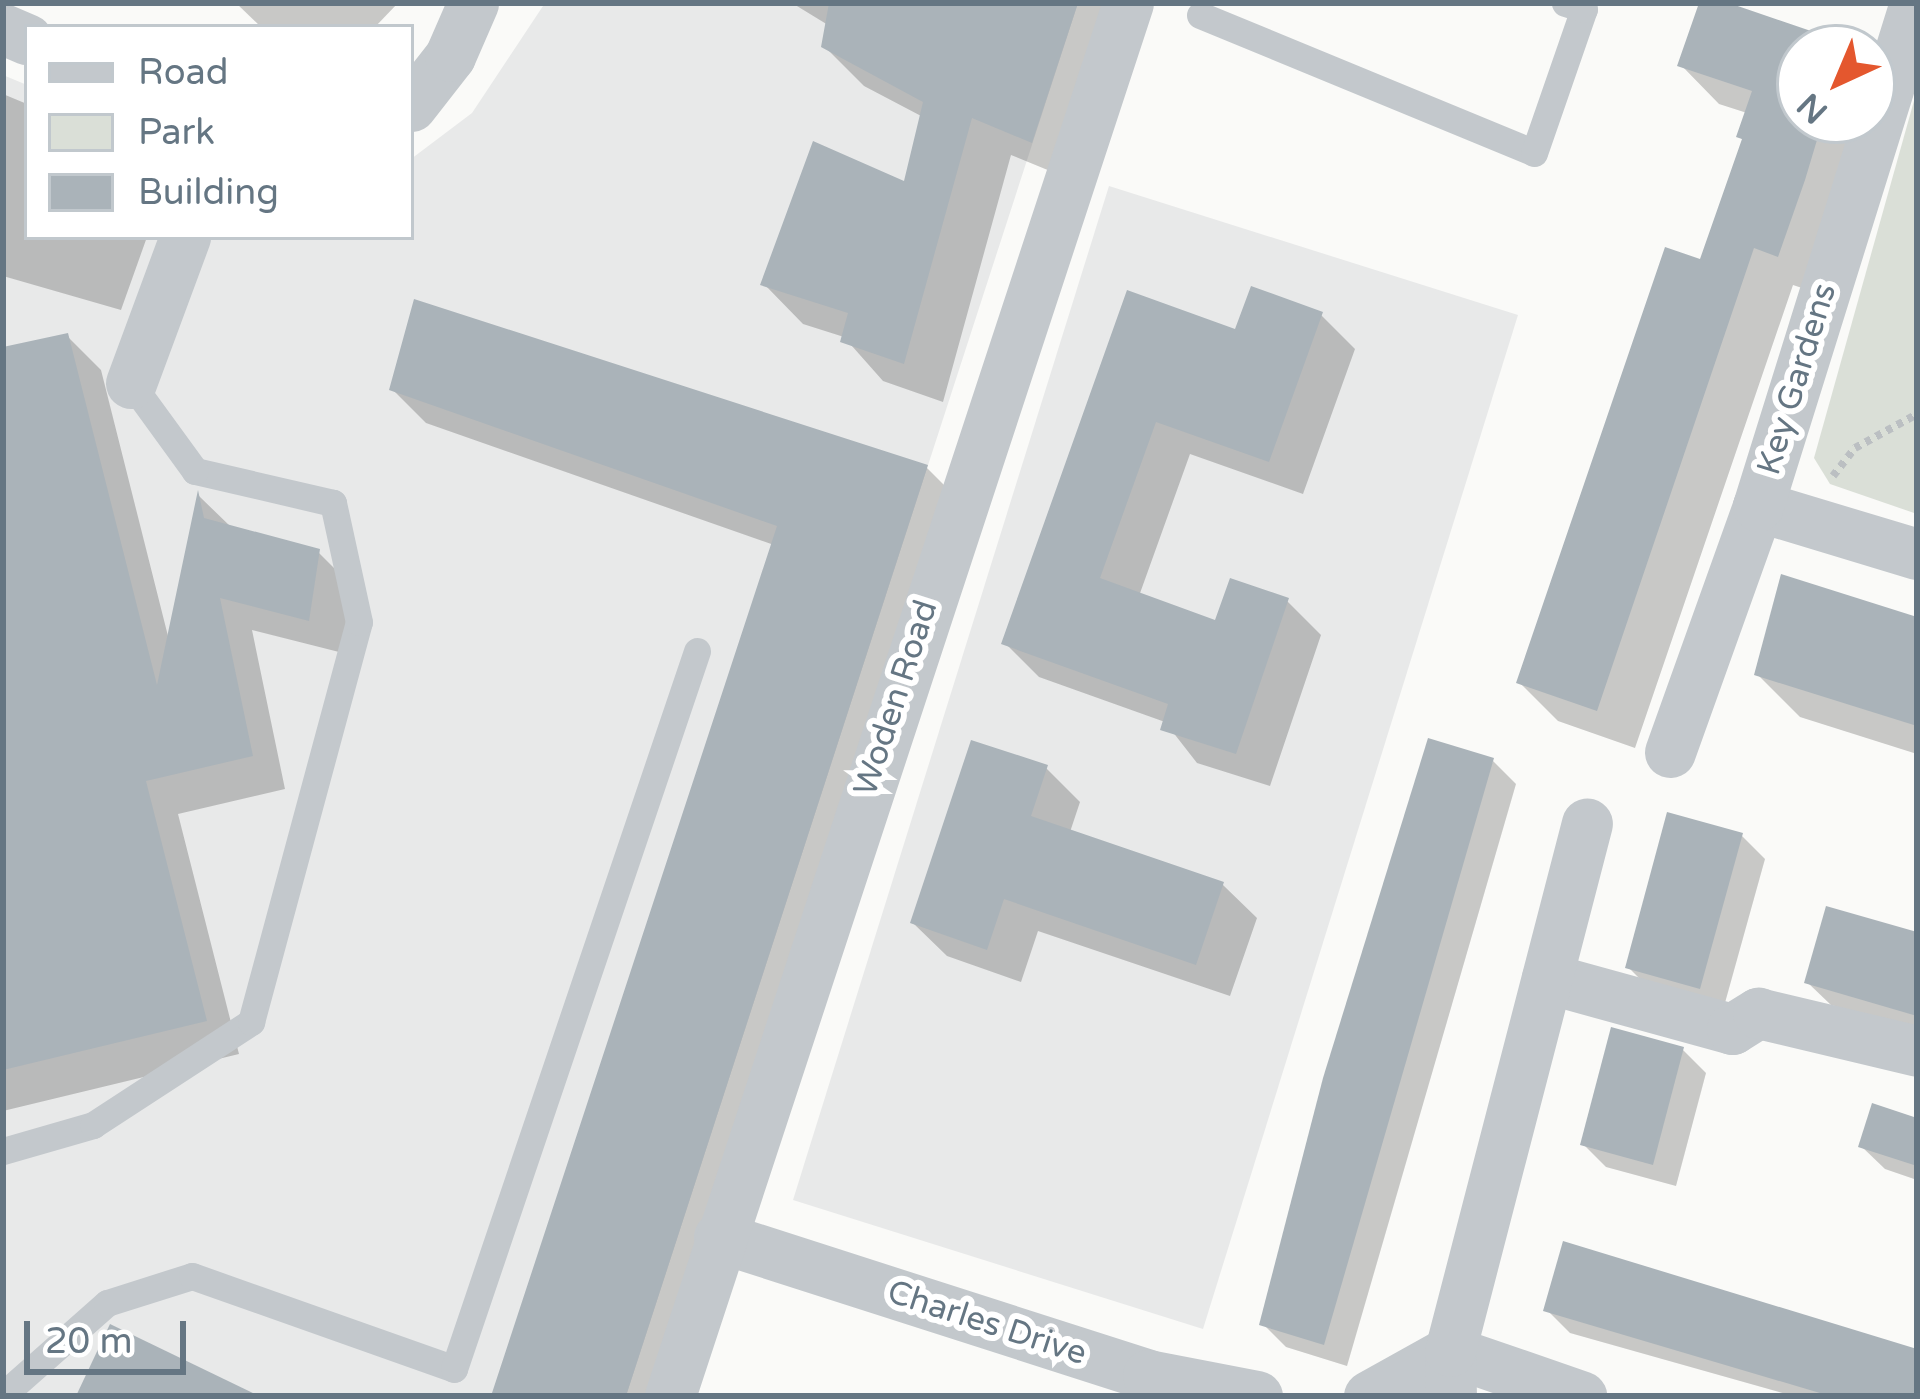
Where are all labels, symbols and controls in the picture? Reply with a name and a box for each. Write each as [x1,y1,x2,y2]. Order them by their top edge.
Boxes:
legend [24,24,414,240]
north arrow [1776,24,1896,144]
text: Road [138,51,228,94]
text: N [1790,85,1836,131]
text: Park [138,111,215,154]
text: Building [138,171,279,214]
street label: Key Gardens [1749,279,1845,479]
street label: Woden Road [846,595,946,801]
street label: Charles Drive [883,1272,1091,1374]
scale bar [30,1297,192,1371]
text: 20 m [45,1320,133,1363]

